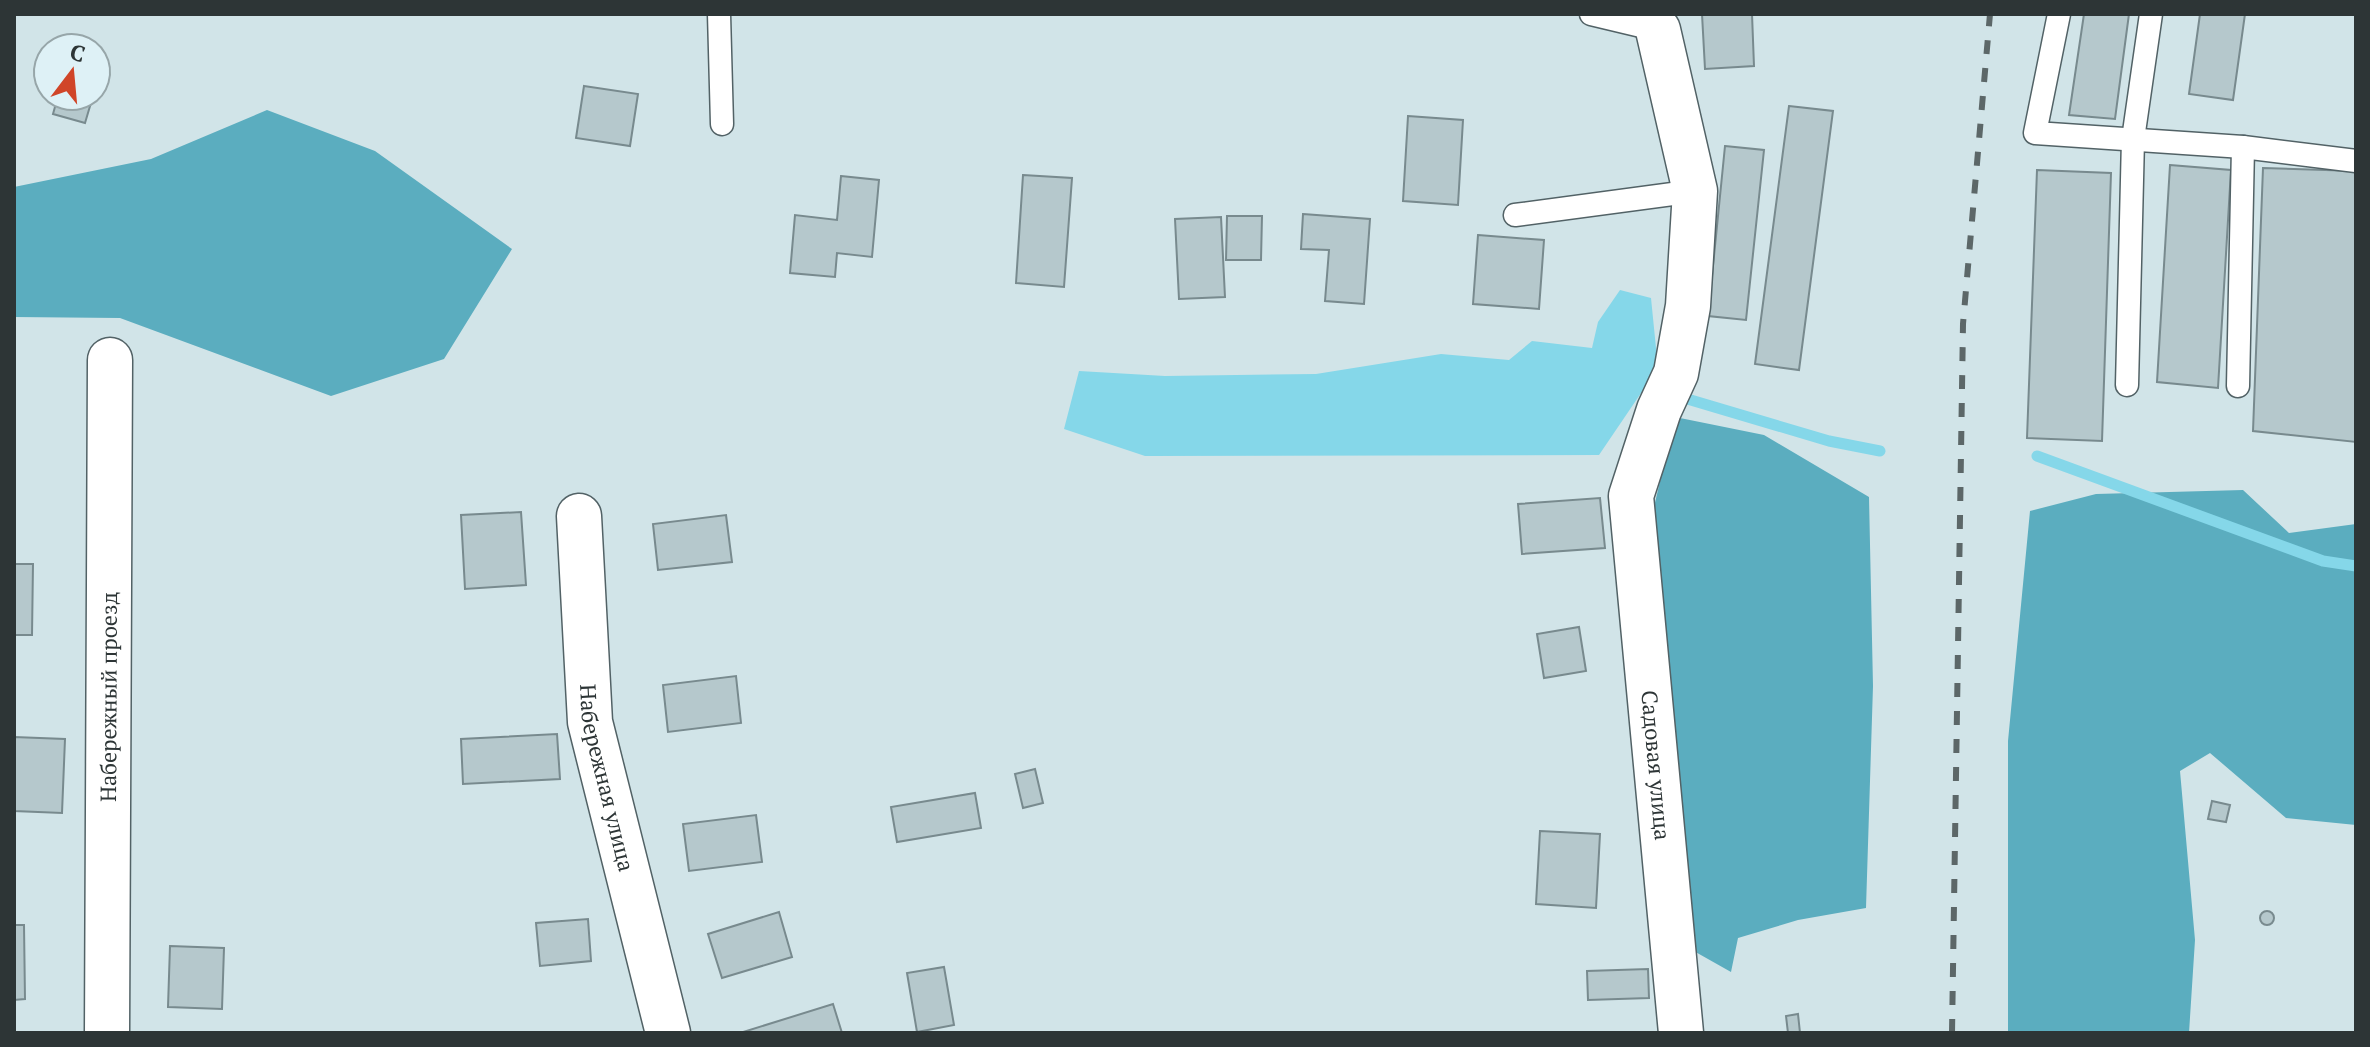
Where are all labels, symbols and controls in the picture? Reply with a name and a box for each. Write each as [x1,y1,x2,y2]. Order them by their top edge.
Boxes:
north arrow [32,32,112,112]
text: С [67,36,89,68]
street label: Набережный проезд [93,592,123,802]
street label: Набережная улица [574,683,642,874]
street label: Садовая улица [1635,689,1678,841]

